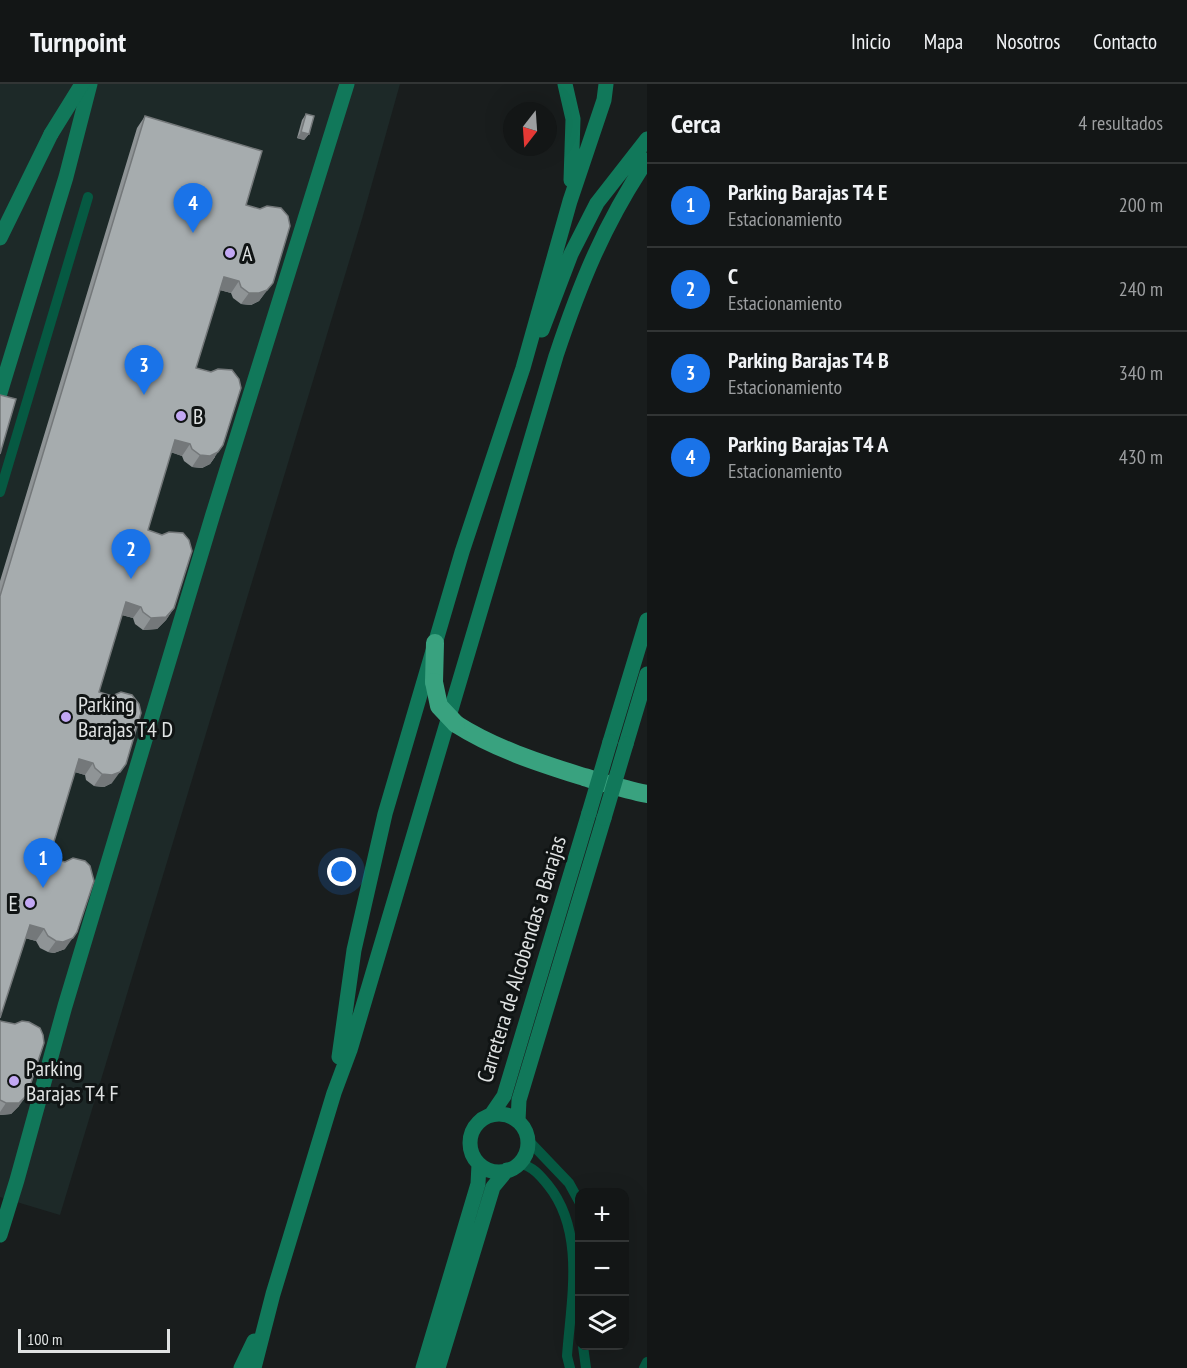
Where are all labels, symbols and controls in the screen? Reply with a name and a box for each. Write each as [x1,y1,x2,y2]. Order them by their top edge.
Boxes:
text: Turnpoint [30,23,126,60]
text: Inicio [851,28,891,55]
text: Mapa [924,28,963,55]
text: Nosotros [996,28,1060,55]
text: Contacto [1093,28,1157,55]
north arrow [503,102,557,156]
text: Cerca [671,107,721,140]
text: 4 resultados [1078,110,1163,136]
text: Parking Barajas T4 E [728,178,888,206]
pin: 4 [174,184,212,233]
text: 1 [686,192,695,218]
text: 200 m [1119,192,1163,218]
text: Estacionamiento [728,206,842,232]
place label: A [242,239,253,267]
marker: A [223,246,237,260]
text: C [728,262,738,290]
text: 2 [686,276,695,302]
text: 240 m [1119,276,1163,302]
text: Estacionamiento [728,290,842,316]
pin: 3 [124,346,164,395]
text: Parking Barajas T4 B [728,346,889,374]
text: 3 [686,360,695,386]
text: 340 m [1119,360,1163,386]
text: Estacionamiento [728,374,842,400]
place label: B [193,402,203,430]
marker: B [174,409,188,423]
text: Parking Barajas T4 A [728,430,888,458]
text: 4 [686,444,695,470]
text: 430 m [1119,444,1163,470]
text: Estacionamiento [728,458,842,484]
pin: 2 [112,530,150,579]
place label: Parking Barajas T4 D [78,690,173,743]
marker: Parking Barajas T4 D [59,710,73,724]
street label: Carretera de Alcobendas a Barajas [470,832,572,1086]
pin: 1 [24,838,63,888]
your location [327,857,356,886]
place label: E [9,889,18,917]
marker: E [23,896,37,910]
place label: Parking Barajas T4 F [26,1054,119,1107]
marker: Parking Barajas T4 F [7,1074,21,1088]
map controls [575,1188,629,1350]
button: + [575,1188,629,1242]
button: − [575,1242,629,1296]
button: layers [575,1296,629,1350]
scale bar [18,1326,170,1354]
text: 100 m [27,1329,62,1349]

